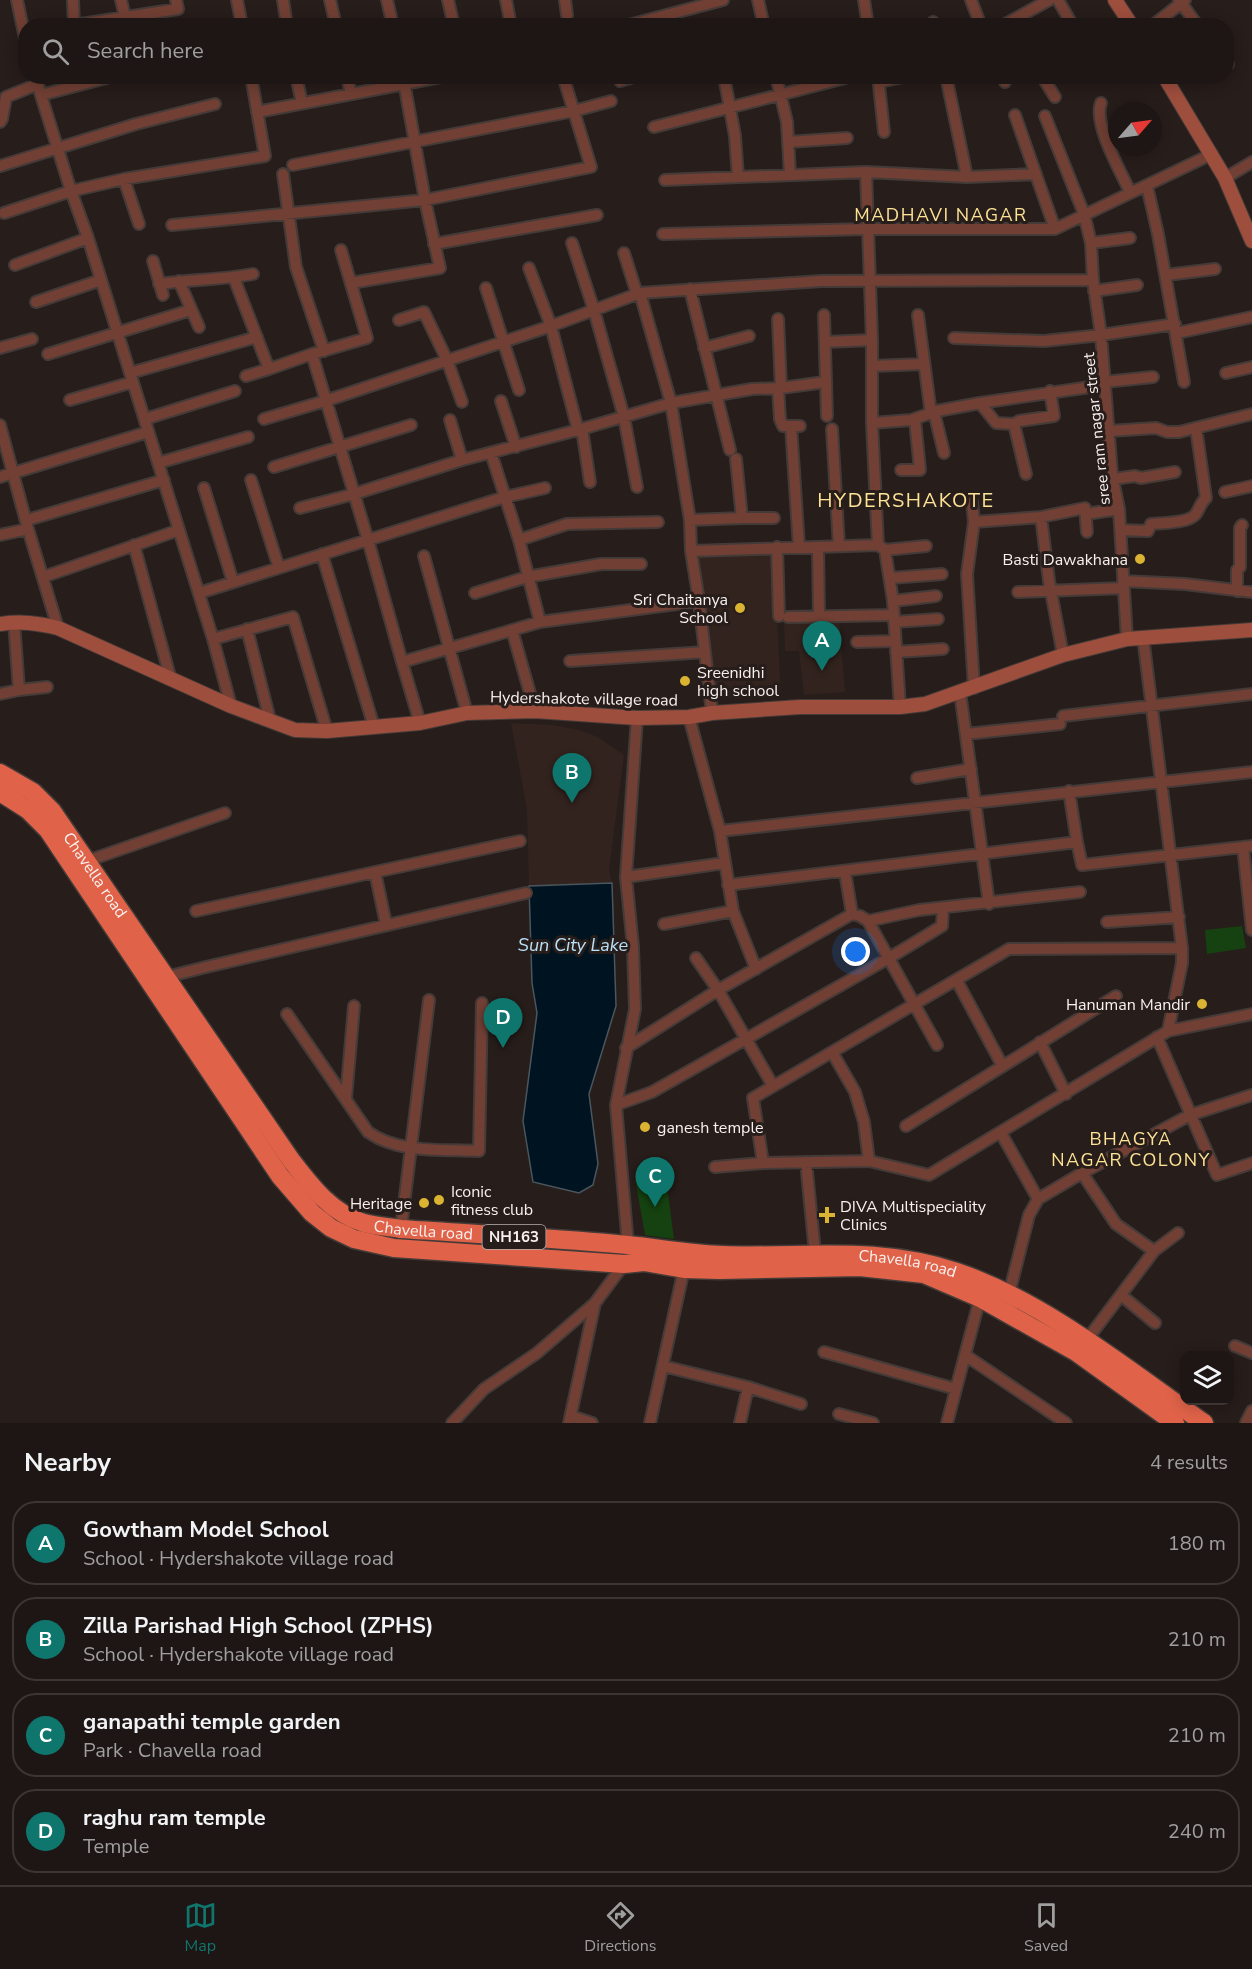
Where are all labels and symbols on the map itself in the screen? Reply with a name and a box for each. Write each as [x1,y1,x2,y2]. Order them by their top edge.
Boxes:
north arrow [1108,102,1162,156]
district label: MADHAVI NAGAR [854,203,1028,227]
street label: sree ram nagar street [1078,351,1116,506]
district label: HYDERSHAKOTE [817,487,995,514]
place label: Basti Dawakhana [1002,549,1128,571]
marker: Basti Dawakhana [1133,552,1147,566]
place label: Sri Chaitanya School [633,589,728,629]
marker: Sri Chaitanya School [733,601,747,615]
pin: A [802,622,842,671]
place label: Sreenidhi high school [697,662,779,702]
marker: Sreenidhi high school [678,674,692,688]
street label: Hydershakote village road [490,686,678,712]
pin: B [552,754,592,803]
street label: Chavella road [58,828,132,922]
water label: Sun City Lake [518,933,629,957]
your location [841,937,870,966]
place label: Hanuman Mandir [1066,994,1190,1016]
marker: Hanuman Mandir [1195,997,1209,1011]
pin: D [484,998,522,1048]
place label: ganesh temple [657,1117,764,1139]
marker: ganesh temple [638,1120,652,1134]
district label: BHAGYA NAGAR COLONY [1051,1127,1211,1172]
pin: C [636,1158,674,1207]
place label: Iconic fitness club [451,1181,533,1221]
place label: Heritage [350,1193,412,1215]
marker: Iconic fitness club [432,1193,446,1207]
marker: Heritage [417,1196,431,1210]
place label: DIVA Multispeciality Clinics [840,1196,987,1236]
marker: DIVA Multispeciality Clinics [818,1206,836,1224]
street label: Chavella road [372,1215,473,1246]
road number: NH163 [482,1225,546,1249]
street label: Chavella road [858,1245,959,1283]

